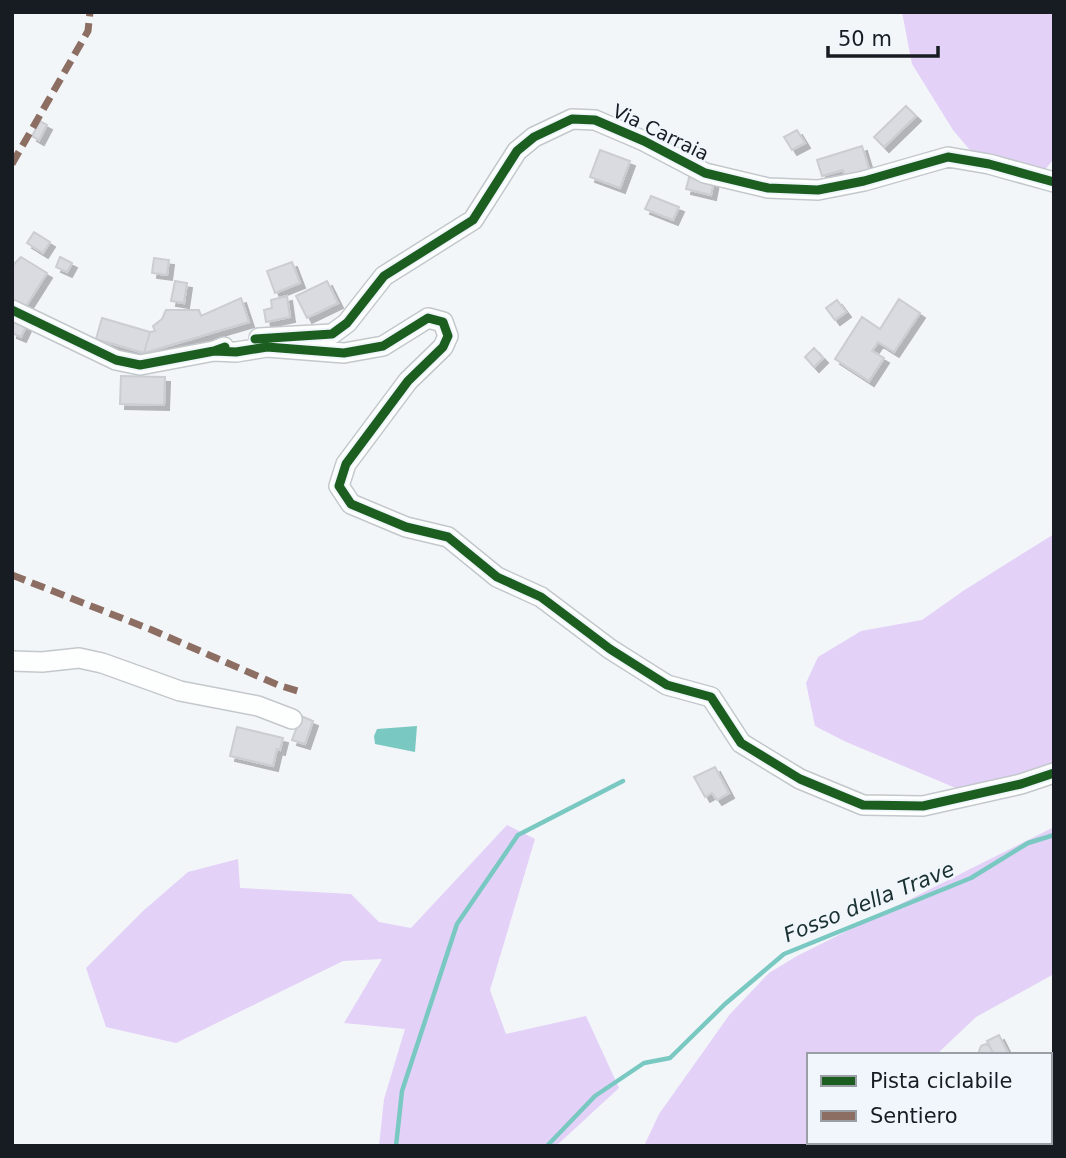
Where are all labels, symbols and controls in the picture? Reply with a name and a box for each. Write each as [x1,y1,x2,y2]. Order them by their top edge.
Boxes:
scale bar [828,14,938,58]
text: 50 m [838,27,892,51]
street label: Via Carraia [609,99,713,165]
water label: Fosso della Trave [780,857,958,947]
legend [807,1053,1052,1144]
text: Pista ciclabile [870,1069,1012,1093]
text: Sentiero [870,1104,958,1128]

